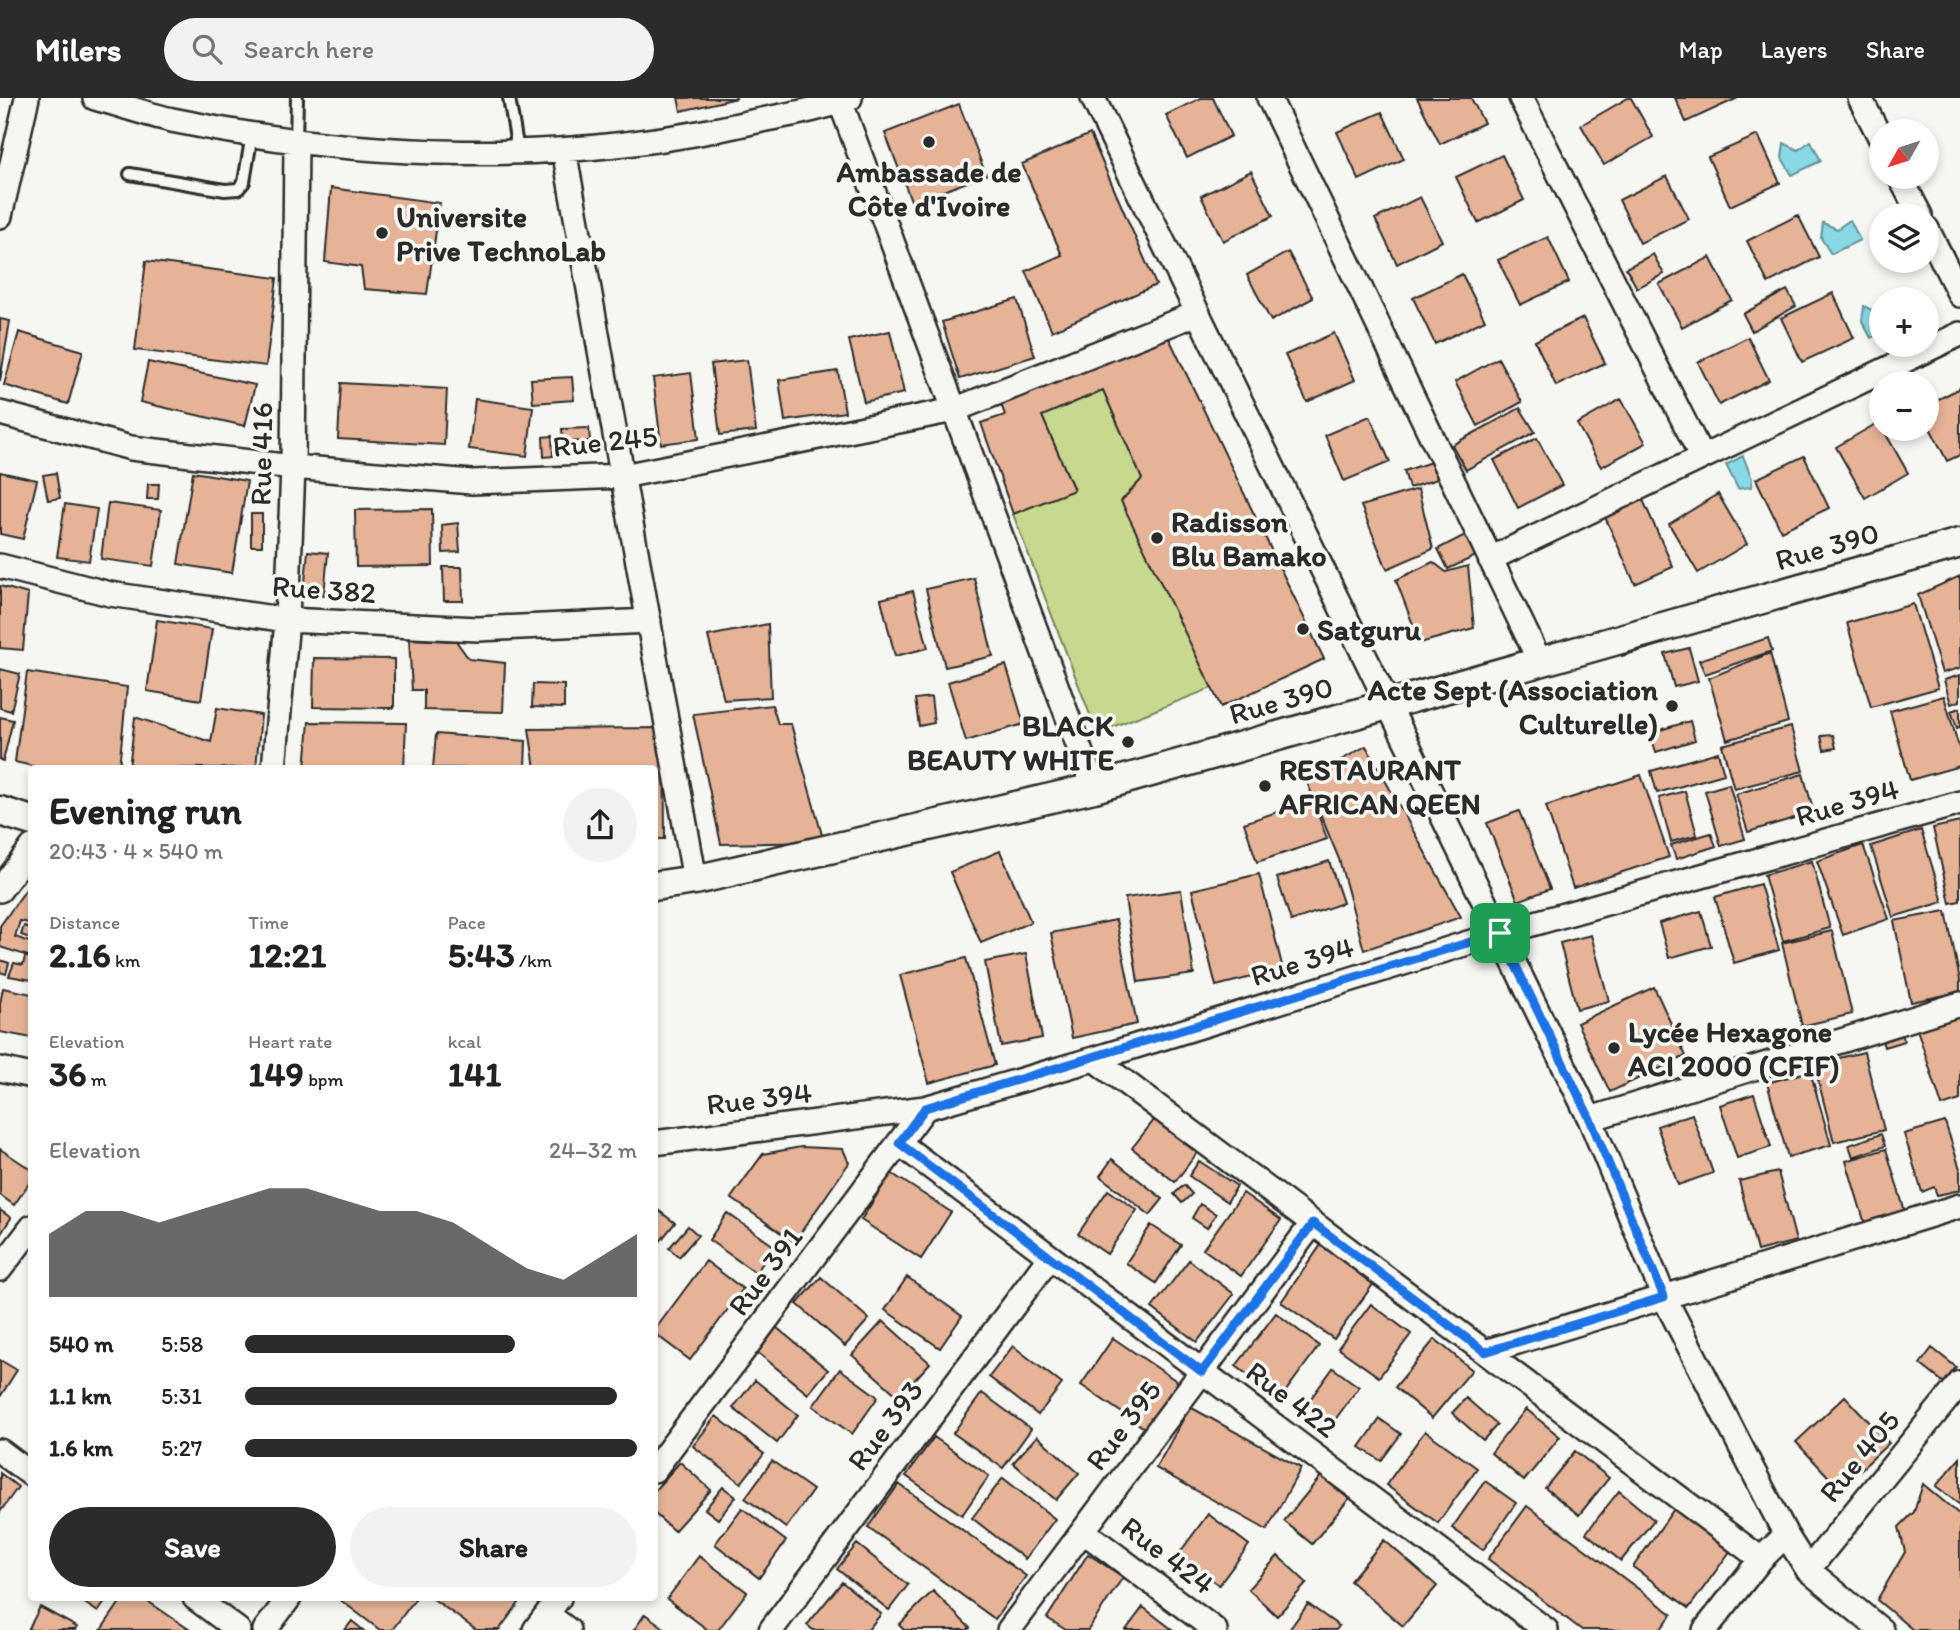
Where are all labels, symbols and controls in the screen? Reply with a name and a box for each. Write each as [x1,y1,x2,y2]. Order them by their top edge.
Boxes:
search box [164,18,654,81]
text: Milers [35,30,122,69]
icon: search [188,30,226,68]
text: Search here [244,33,374,65]
text: Map [1679,35,1723,64]
text: Layers [1761,35,1828,64]
text: Share [1866,35,1925,64]
north arrow [1869,119,1939,189]
map controls [1869,119,1939,441]
marker: Ambassade de Côte d'Ivoire [921,134,937,150]
place label: Ambassade de Côte d'Ivoire [835,153,1022,224]
place label: Universite Prive TechnoLab [396,198,606,269]
button: layers [1869,203,1939,273]
marker: Universite Prive TechnoLab [374,225,390,241]
button: + [1869,287,1939,357]
button: − [1869,371,1939,441]
street label: Rue 416 [242,402,280,506]
street label: Rue 245 [551,417,659,465]
place label: Radisson Blu Bamako [1171,503,1327,574]
street label: Rue 390 [1771,514,1883,578]
marker: Radisson Blu Bamako [1149,530,1165,546]
street label: Rue 382 [271,567,378,611]
place label: Satguru [1317,611,1421,648]
marker: Satguru [1295,621,1311,637]
street label: Rue 390 [1225,668,1337,732]
place label: Acte Sept (Association Culturelle) [1367,671,1658,742]
marker: Acte Sept (Association Culturelle) [1664,698,1680,714]
place label: BLACK BEAUTY WHITE [907,707,1115,778]
marker: BLACK BEAUTY WHITE [1120,734,1136,750]
place label: RESTAURANT AFRICAN QEEN [1278,751,1481,822]
street label: Rue 394 [1791,770,1903,834]
marker: RESTAURANT AFRICAN QEEN [1257,778,1273,794]
text: Evening run [49,788,242,834]
button: share [563,788,637,862]
text: 20:43 · 4 × 540 m [49,837,223,865]
pin [1470,903,1530,963]
text: Distance [49,911,120,934]
text: Time [248,911,289,934]
text: Pace [448,911,486,934]
icon: arrive [1481,914,1519,952]
street label: Rue 394 [1246,928,1358,994]
text: 2.16 [49,934,111,976]
text: 12:21 [248,934,326,976]
text: 5:43 [448,934,515,976]
text: km [111,949,140,972]
text: /km [515,949,552,972]
place label: Lycée Hexagone ACI 2000 (CFIF) [1627,1013,1840,1084]
text: Elevation [49,1030,125,1053]
text: Heart rate [248,1030,332,1053]
text: kcal [448,1030,481,1053]
marker: Lycée Hexagone ACI 2000 (CFIF) [1606,1040,1622,1056]
text: 36 [49,1053,87,1095]
text: 149 [248,1053,304,1095]
text: 141 [448,1053,501,1095]
text: m [87,1068,107,1091]
text: bpm [304,1068,343,1091]
street label: Rue 394 [704,1073,814,1123]
text: Elevation [49,1136,140,1164]
text: 24–32 m [549,1136,637,1164]
street label: Rue 391 [720,1219,810,1323]
text: 540 m [49,1330,114,1358]
text: 5:58 [161,1330,203,1358]
street label: Rue 422 [1239,1353,1345,1446]
street label: Rue 393 [839,1372,931,1478]
street label: Rue 395 [1077,1373,1169,1477]
text: 1.1 km [49,1382,112,1410]
text: 5:31 [161,1382,202,1410]
street label: Rue 405 [1811,1402,1907,1510]
text: 1.6 km [49,1434,113,1462]
text: 5:27 [161,1434,202,1462]
button: Save [49,1507,336,1587]
button: Share [350,1507,637,1587]
street label: Rue 424 [1114,1508,1222,1602]

